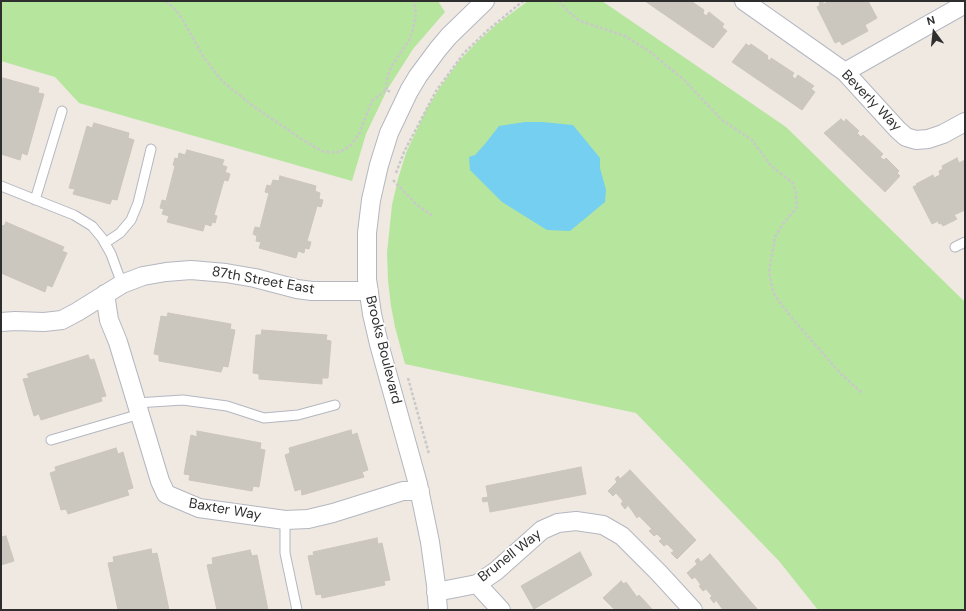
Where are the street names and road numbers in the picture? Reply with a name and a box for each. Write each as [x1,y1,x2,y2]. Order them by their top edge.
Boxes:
street label: Beverly Way [838,67,904,135]
street label: 87th Street East [210,264,316,298]
street label: Brooks Boulevard [361,294,405,406]
street label: Baxter Way [187,495,263,525]
street label: Brunell Way [475,526,545,586]

